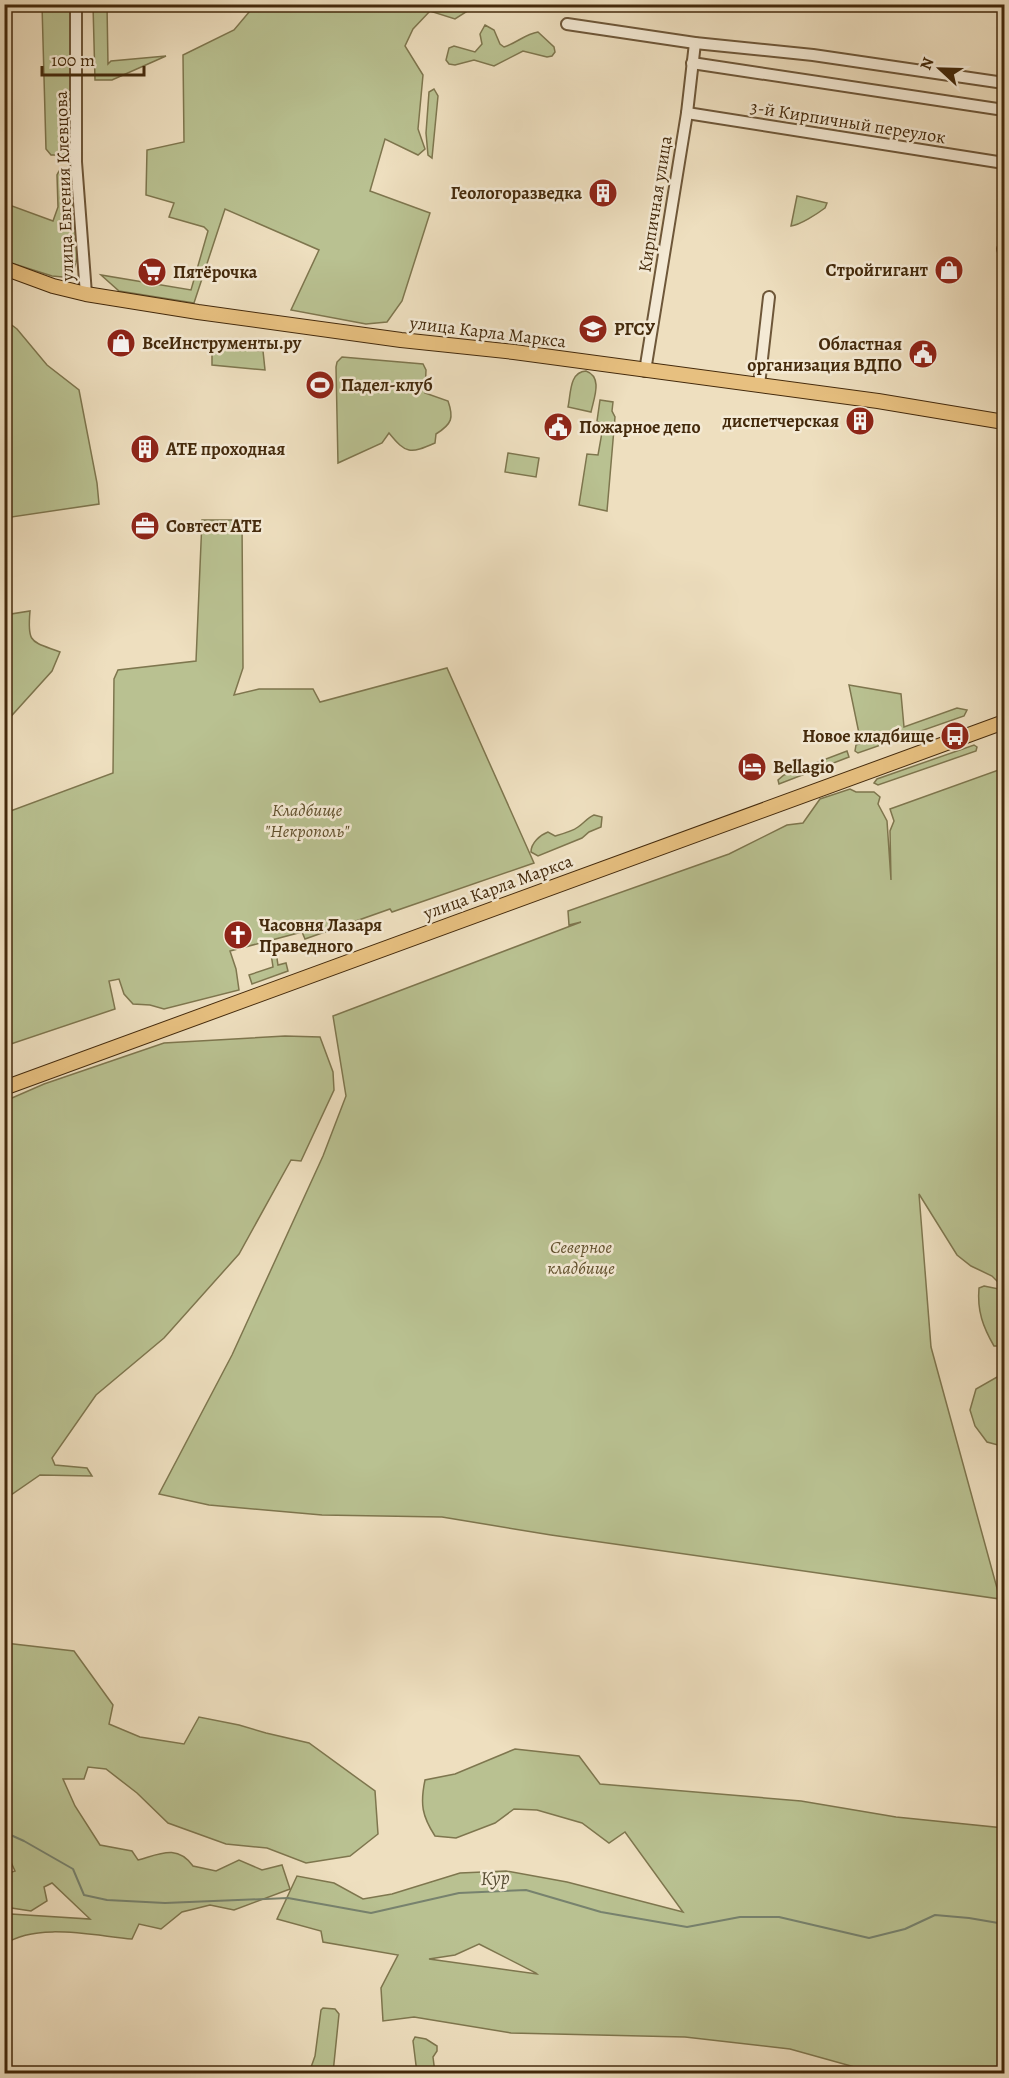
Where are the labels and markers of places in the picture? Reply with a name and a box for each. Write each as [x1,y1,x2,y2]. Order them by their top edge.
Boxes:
building icon: Геологоразведка [587,177,619,209]
place label: Геологоразведка [450,181,582,205]
shop icon: Стройгигант [933,254,965,286]
supermarket icon: Пятёрочка [136,256,168,288]
place label: Стройгигант [826,258,928,282]
place label: Пятёрочка [173,260,258,284]
school or university icon: РГСУ [577,313,609,345]
place label: РГСУ [614,317,655,341]
shop icon: ВсеИнструменты.ру [105,327,137,359]
place label: ВсеИнструменты.ру [142,331,302,355]
place label: Областная организация ВДПО [747,332,902,377]
public building icon: Областная организация ВДПО [907,338,939,370]
sports icon: Падел-клуб [304,369,336,401]
place label: Падел-клуб [341,373,433,397]
building icon: диспетчерская [844,405,876,437]
place label: диспетчерская [721,409,839,433]
public building icon: Пожарное депо [542,411,574,443]
place label: Пожарное депо [579,415,701,439]
building icon: АТЕ проходная [129,433,161,465]
place label: АТЕ проходная [165,437,285,461]
office icon: Совтест АТЕ [129,510,161,542]
place label: Совтест АТЕ [166,514,262,538]
bus stop icon: Новое кладбище [939,720,971,752]
place label: Новое кладбище [802,724,934,748]
hotel icon: Bellagio [736,751,768,783]
place label: Bellagio [773,755,834,779]
place label: Часовня Лазаря Праведного [259,913,382,958]
church icon: Часовня Лазаря Праведного [222,919,254,951]

